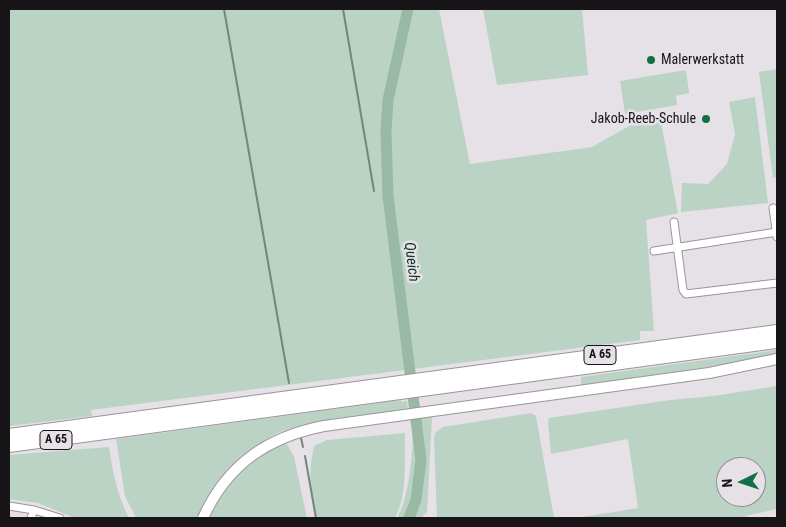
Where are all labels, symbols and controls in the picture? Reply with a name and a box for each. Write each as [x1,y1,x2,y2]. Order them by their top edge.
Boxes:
place label: Malerwerkstatt [661,52,744,68]
marker: Malerwerkstatt [645,54,657,66]
place label: Jakob-Reeb-Schule [591,111,696,127]
marker: Jakob-Reeb-Schule [700,113,712,125]
water label: Queich [400,241,422,283]
road number: A 65 [584,346,616,364]
road number: A 65 [40,430,72,450]
north arrow [716,457,766,507]
text: N [719,478,735,488]

